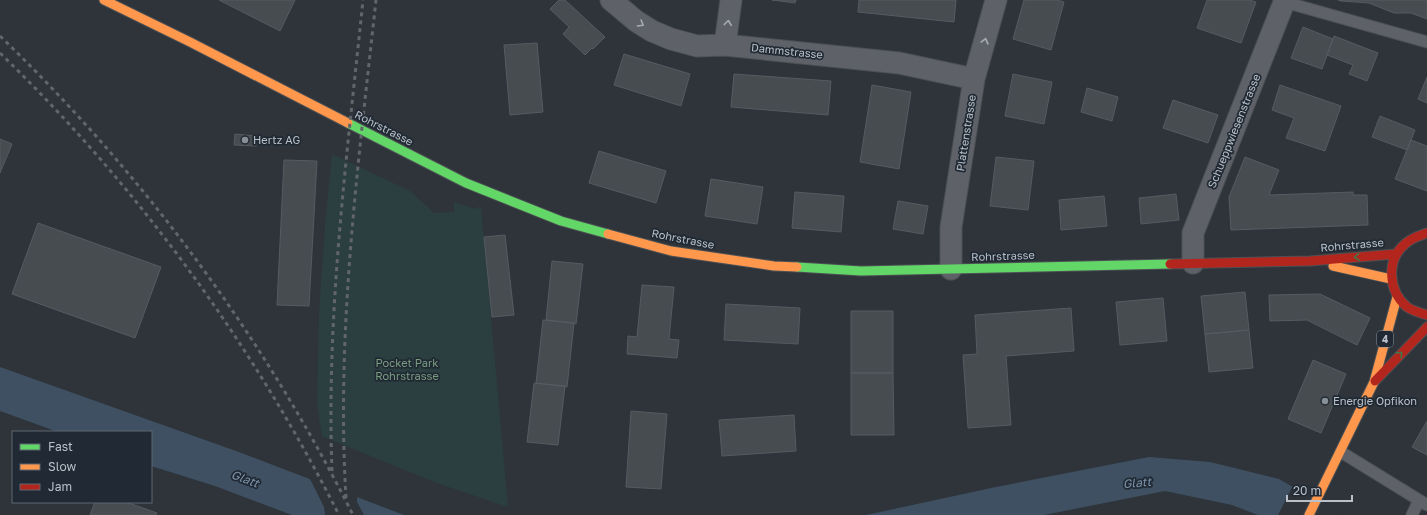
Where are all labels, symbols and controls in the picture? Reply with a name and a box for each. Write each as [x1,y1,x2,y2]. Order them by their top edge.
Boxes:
one-way arrow [637,20,644,27]
one-way arrow [723,20,732,26]
one-way arrow [980,38,989,45]
street label: Dammstrasse [751,40,824,61]
street label: Schueppwiesenstrasse [1205,72,1262,190]
street label: Plattenstrasse [953,94,978,172]
street label: Rohrstrasse [353,107,416,148]
place label: Hertz AG [253,133,300,146]
marker: Hertz AG [240,135,250,145]
street label: Rohrstrasse [651,226,716,251]
street label: Rohrstrasse [1320,235,1384,254]
street label: Rohrstrasse [971,248,1035,263]
one-way arrow [1354,252,1360,261]
road number: 4 [1377,331,1393,347]
one-way arrow [1396,351,1403,359]
park label: Pocket Park Rohrstrasse [375,356,439,382]
place label: Energie Opfikon [1333,394,1417,407]
marker: Energie Opfikon [1320,396,1330,406]
legend [12,431,152,503]
text: Fast [48,439,73,454]
text: Slow [48,459,76,474]
water label: Glatt [229,466,262,491]
water label: Glatt [1122,474,1153,491]
scale bar [1287,477,1352,503]
text: Jam [48,479,72,494]
text: 20 m [1293,483,1321,498]

